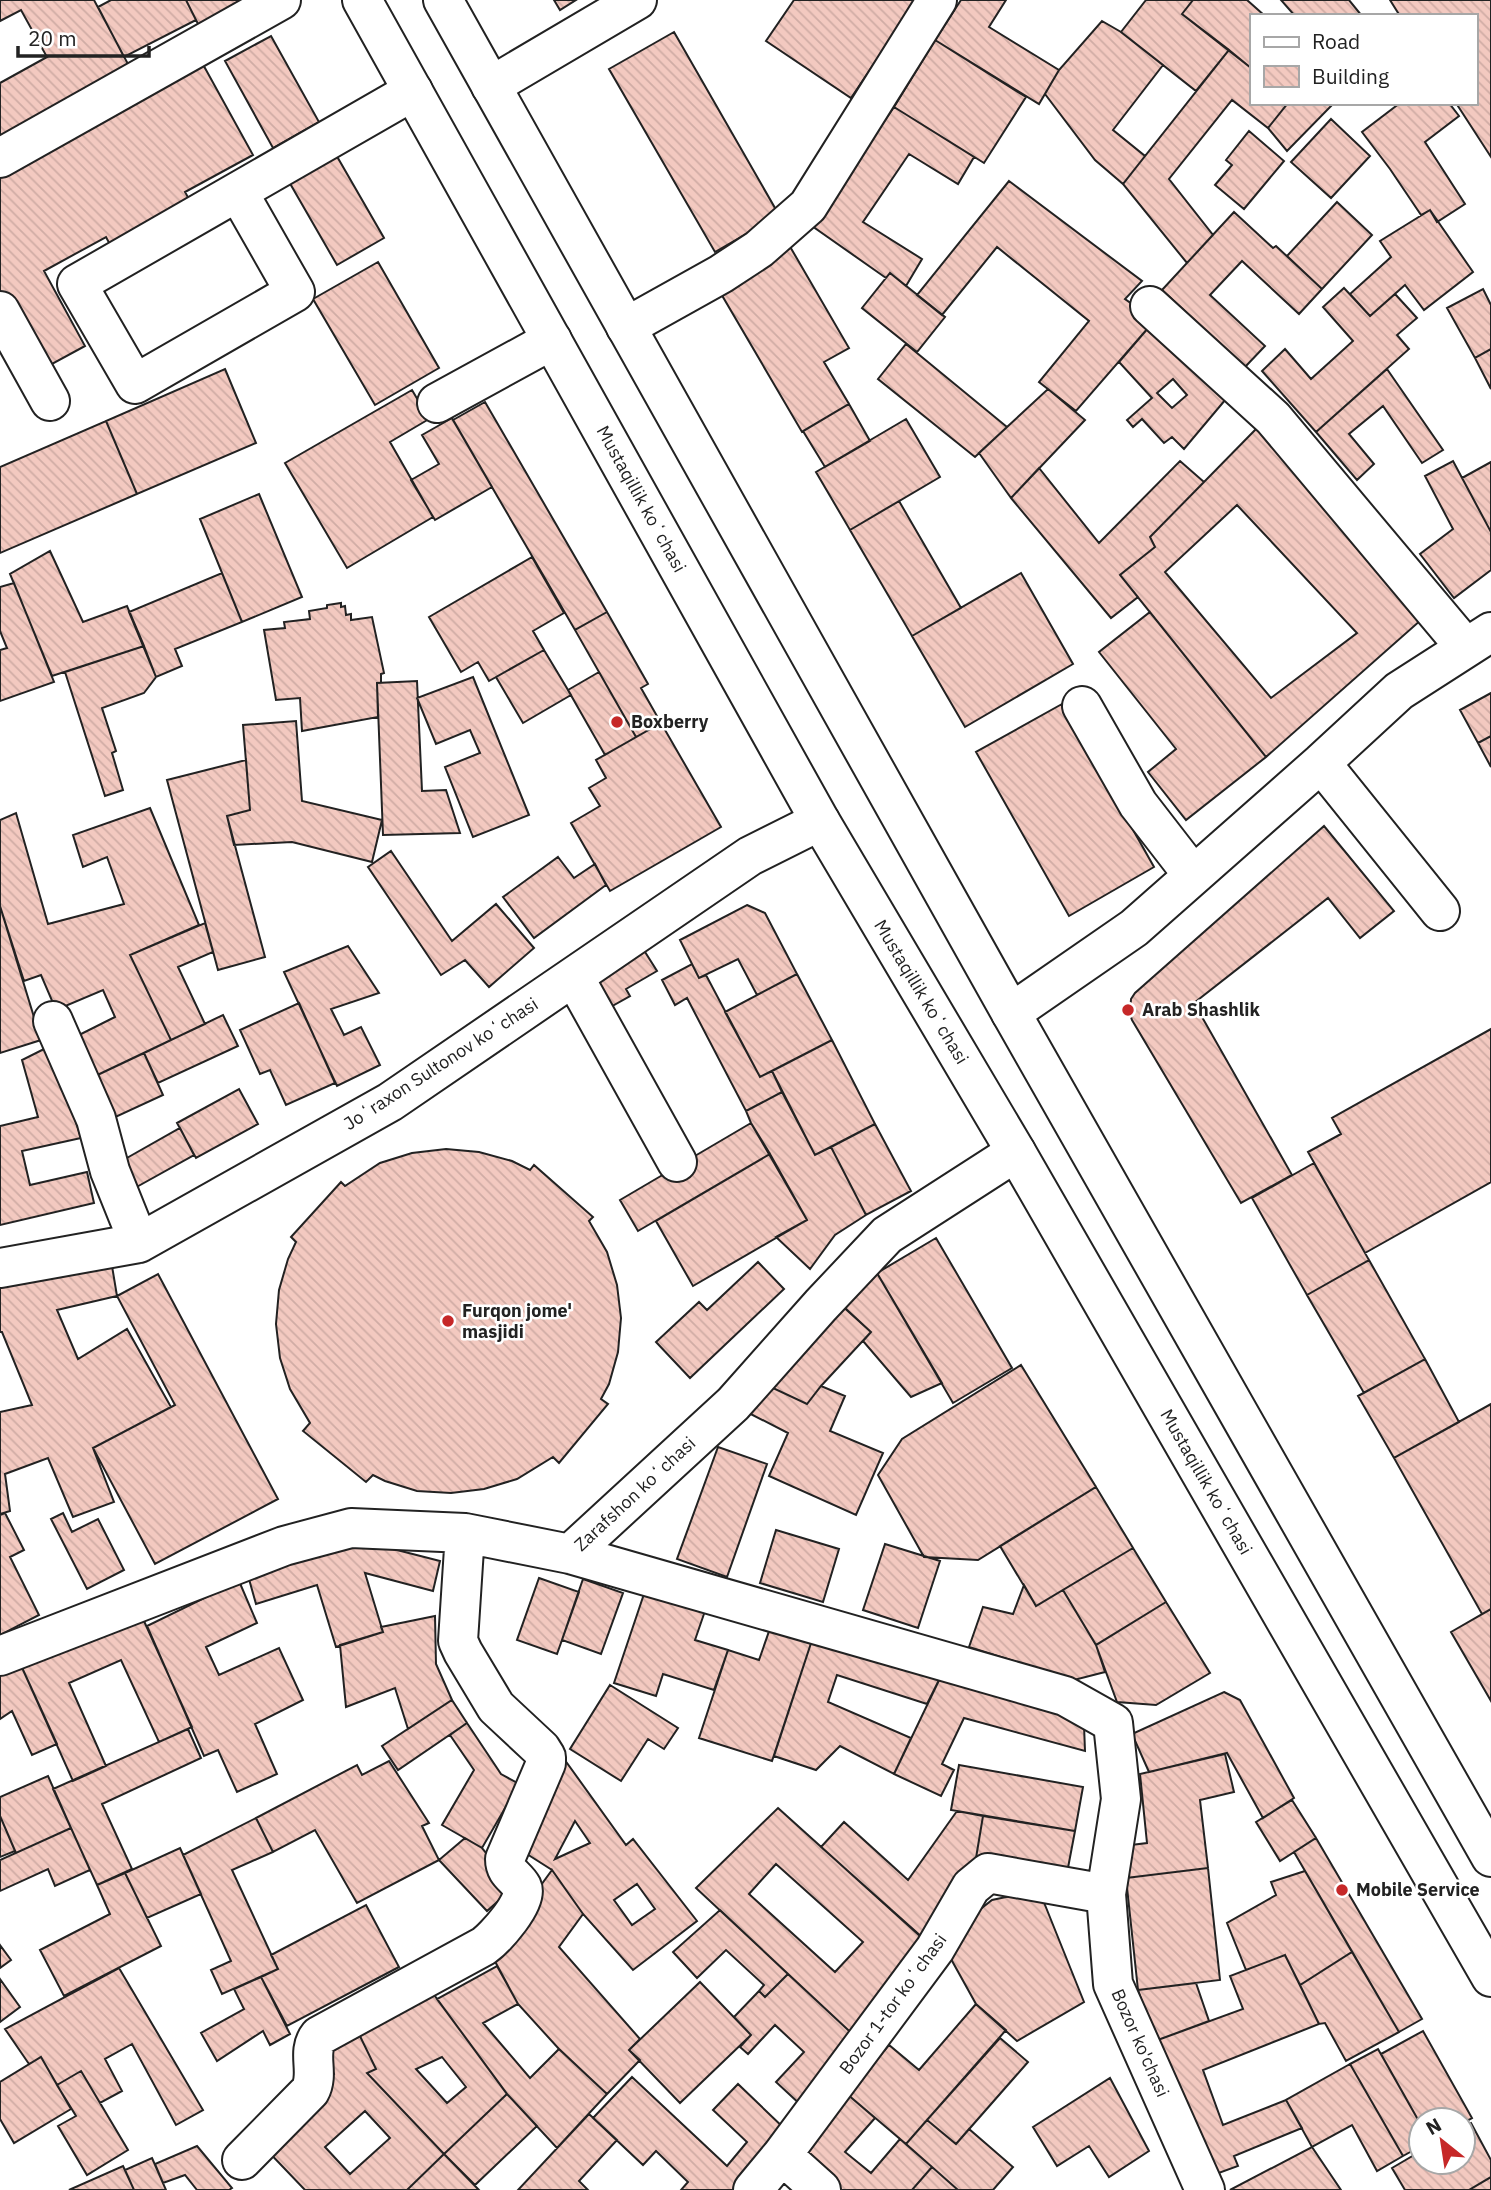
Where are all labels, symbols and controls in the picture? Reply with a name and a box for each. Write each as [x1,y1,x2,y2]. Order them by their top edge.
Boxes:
scale bar [18,14,149,58]
legend [1250,14,1477,105]
text: 20 m [28,24,77,52]
text: Road [1312,27,1360,55]
text: Building [1312,62,1389,90]
street label: Mustaqillik koʻchasi [591,421,691,576]
place label: Boxberry [631,710,709,733]
marker: Boxberry [609,714,625,730]
street label: Mustaqillik koʻchasi [869,915,974,1068]
street label: Joʻraxon Sultonov koʻchasi [339,992,542,1135]
place label: Arab Shashlik [1142,998,1260,1021]
marker: Arab Shashlik [1120,1002,1136,1018]
place label: Furqon jome' masjidi [462,1299,572,1343]
marker: Furqon jome' masjidi [440,1313,456,1329]
street label: Mustaqillik koʻchasi [1155,1405,1258,1559]
street label: Zarafshon koʻchasi [569,1431,700,1556]
place label: Mobile Service [1356,1878,1480,1901]
marker: Mobile Service [1334,1882,1350,1898]
street label: Bozor 1-tor koʻchasi [834,1929,951,2079]
street label: Bozor ko'chasi [1106,1985,1175,2100]
north arrow [1407,2106,1477,2176]
text: N [1422,2112,1445,2140]

